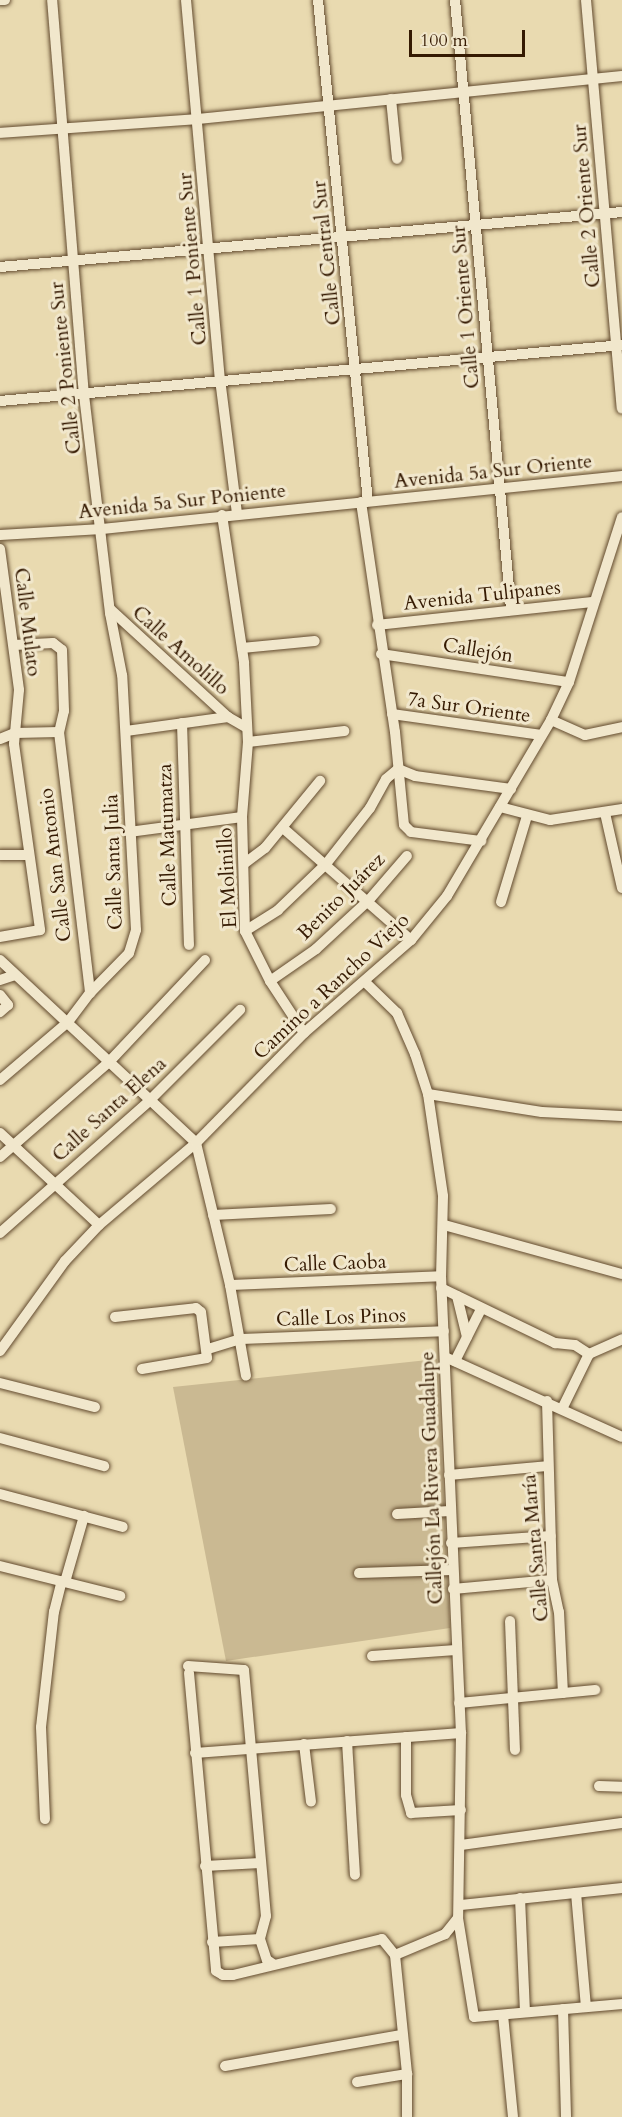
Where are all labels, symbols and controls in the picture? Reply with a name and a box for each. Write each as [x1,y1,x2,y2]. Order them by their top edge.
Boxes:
scale bar [412,18,528,56]
text: 100 m [420,28,468,53]
street label: Calle 2 Oriente Sur [567,123,605,289]
street label: Calle 1 Poniente Sur [172,172,212,346]
street label: Calle Central Sur [306,179,346,327]
street label: Calle 1 Oriente Sur [446,224,484,390]
street label: Calle 2 Poniente Sur [44,281,86,455]
street label: Avenida 5a Sur Oriente [393,449,593,493]
street label: Avenida 5a Sur Poniente [77,478,287,524]
street label: Calle Mulato [9,566,47,678]
street label: Avenida Tulipanes [402,575,562,615]
street label: Calle Amolillo [128,600,234,700]
street label: Callejón [441,633,515,667]
street label: 7a Sur Oriente [406,686,532,728]
street label: Calle Matumatza [153,763,181,907]
street label: Calle San Antonio [34,787,76,943]
street label: Calle Santa Julia [99,794,127,930]
street label: El Molinillo [212,827,242,929]
street label: Benito Juárez [292,847,390,945]
street label: Camino a Rancho Viejo [248,908,414,1064]
street label: Calle Santa Elena [47,1051,171,1167]
street label: Calle Caoba [283,1249,387,1277]
street label: Calle Los Pinos [276,1303,406,1331]
street label: Callejón La Rivera Guadalupe [415,1351,447,1605]
street label: Calle Santa María [517,1473,553,1623]

